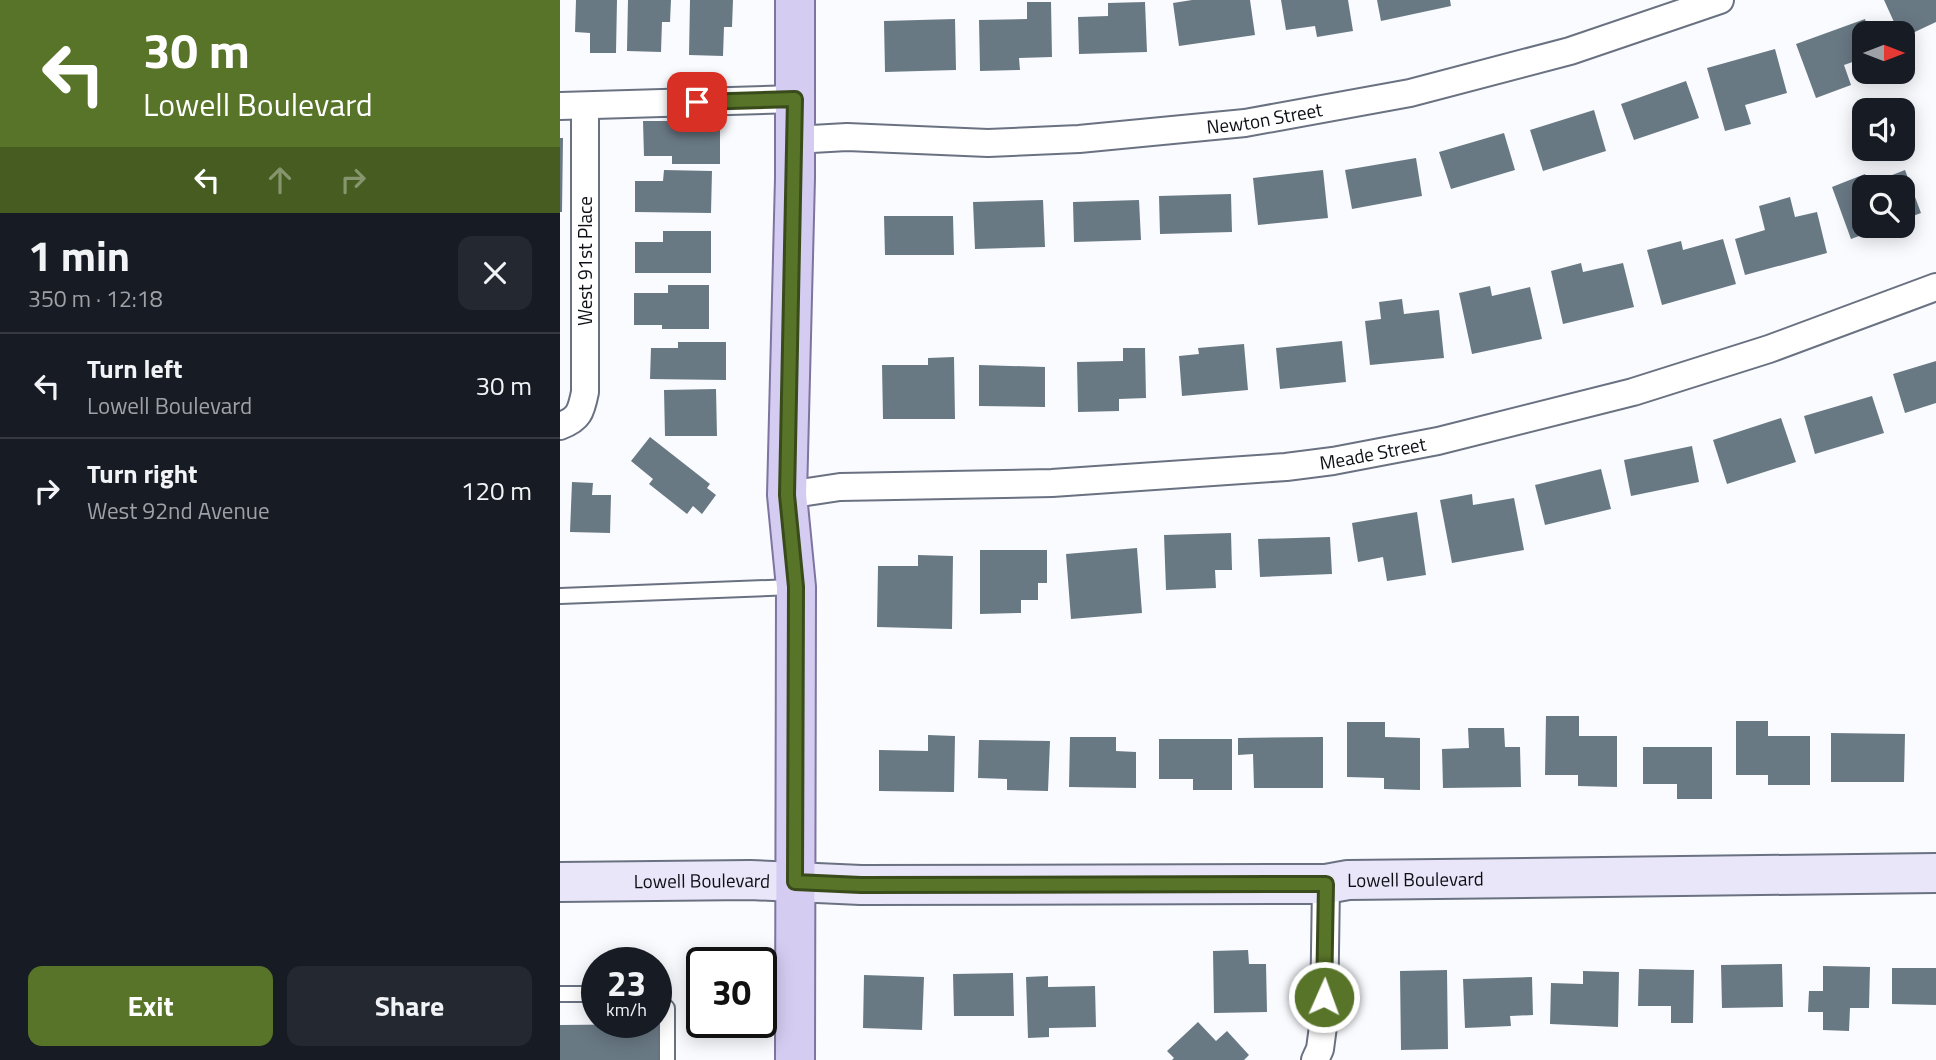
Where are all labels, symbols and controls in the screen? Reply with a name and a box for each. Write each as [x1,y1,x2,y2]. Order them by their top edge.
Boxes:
text: 30 m [143,12,250,87]
north arrow [1852,21,1914,84]
map controls [1852,21,1915,238]
icon: left [28,28,119,119]
pin [667,72,727,132]
text: Lowell Boulevard [143,80,373,128]
icon: arrive [678,83,716,121]
street label: Newton Street [1205,94,1325,141]
button: sound [1852,98,1915,161]
icon: left [188,161,226,199]
icon: ahead [261,161,299,199]
icon: right [334,161,372,199]
button: search [1852,175,1915,238]
street label: West 91st Place [570,196,599,326]
text: 1 min [28,223,130,287]
button: close [458,236,532,310]
text: 350 m · 12:18 [28,281,163,316]
text: Turn left [87,349,182,388]
text: 30 m [475,366,532,405]
icon: left [28,367,66,405]
text: Lowell Boulevard [87,388,252,423]
street label: Meade Street [1318,429,1429,477]
text: Turn right [87,454,198,493]
text: 120 m [461,471,532,510]
icon: right [28,472,66,510]
text: West 92nd Avenue [87,493,270,528]
street label: Lowell Boulevard [1347,863,1484,894]
street label: Lowell Boulevard [634,865,771,895]
speed limit sign: 30 [686,947,777,1038]
text: 23 [607,956,646,1010]
position arrow [1287,960,1361,1034]
button: Exit [28,966,273,1046]
button: Share [287,966,532,1046]
text: km/h [606,996,647,1023]

